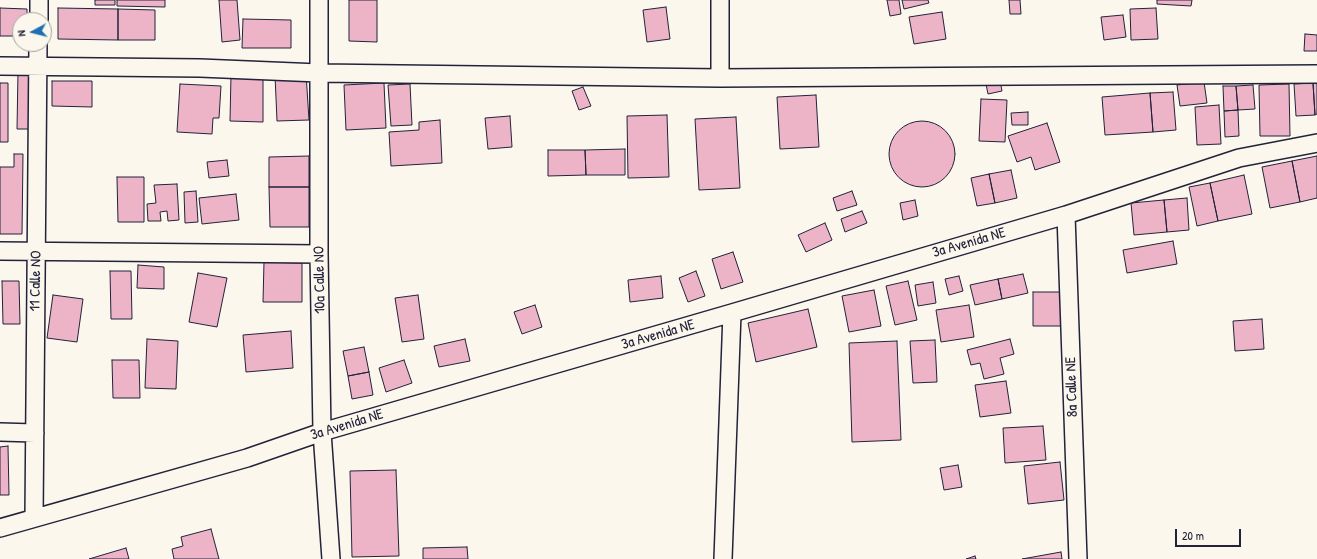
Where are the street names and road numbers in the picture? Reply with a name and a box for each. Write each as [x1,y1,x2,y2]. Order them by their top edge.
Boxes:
street label: 3a Avenida NE [930,224,1008,262]
street label: 10a Calle NO [310,246,330,314]
street label: 11 Calle NO [26,251,46,311]
street label: 3a Avenida NE [619,316,697,354]
street label: 8a Calle NE [1062,356,1082,418]
street label: 3a Avenida NE [308,405,386,445]

